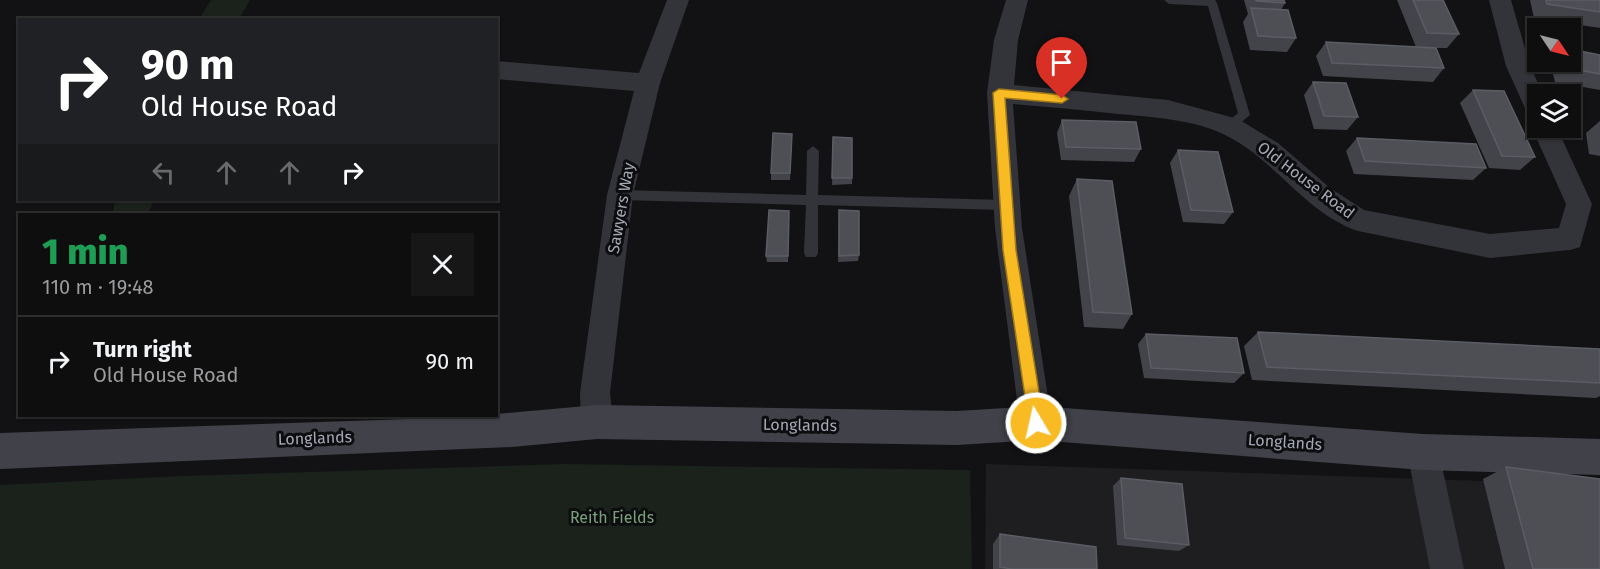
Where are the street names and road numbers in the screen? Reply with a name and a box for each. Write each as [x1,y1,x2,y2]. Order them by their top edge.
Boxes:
street label: Old House Road [1254,137,1358,223]
street label: Sawyers Way [604,161,638,255]
street label: Longlands [763,415,837,435]
street label: Longlands [278,427,352,449]
street label: Longlands [1247,430,1323,454]

